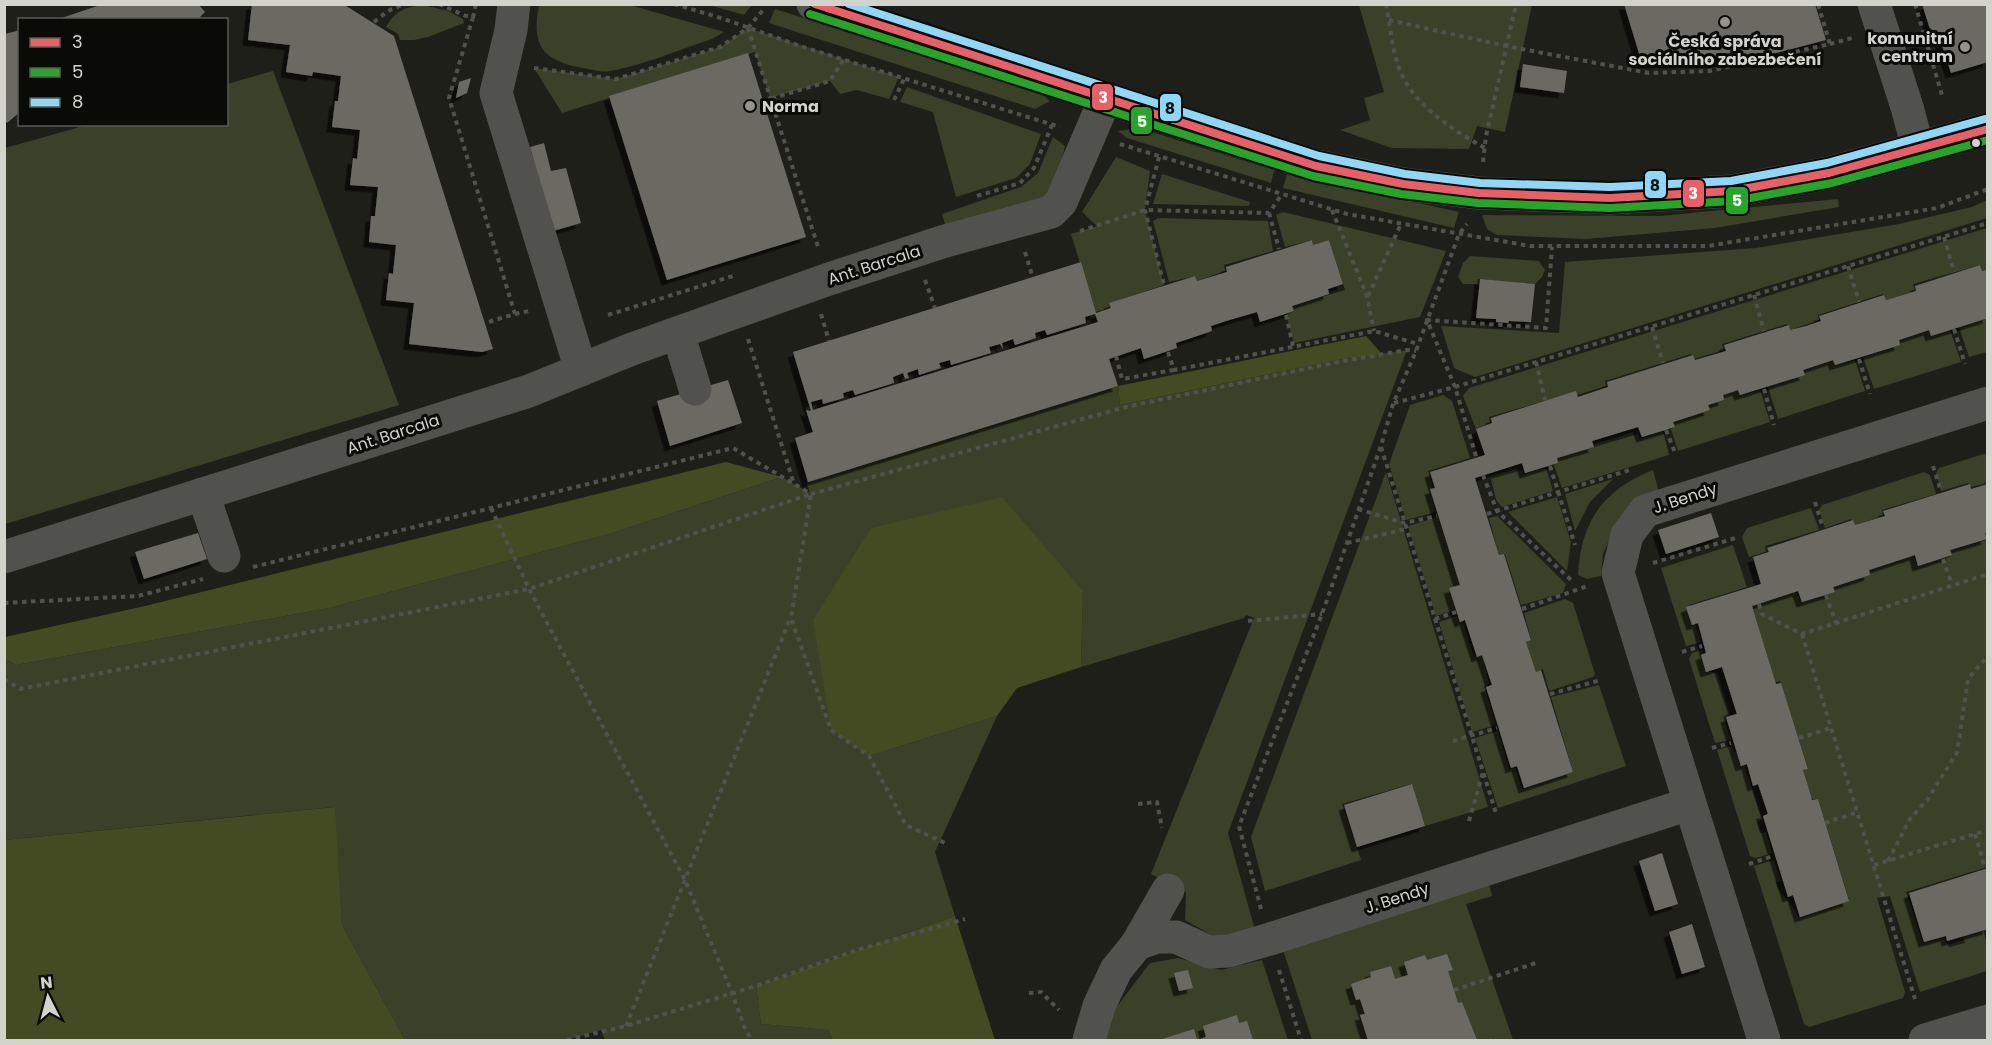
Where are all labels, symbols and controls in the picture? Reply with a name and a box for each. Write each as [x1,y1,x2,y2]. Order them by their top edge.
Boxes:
marker: Česká správa sociálního zabezbečení [1718,15,1732,29]
legend [18,18,228,126]
place label: komunitní centrum [1867,27,1953,68]
text: 3 [72,29,83,54]
place label: Česká správa sociálního zabezbečení [1628,30,1822,71]
marker: komunitní centrum [1958,40,1972,54]
text: 5 [72,59,83,84]
line badge: 3 [1091,83,1114,111]
text: 3 [1098,86,1108,109]
text: 8 [72,89,83,114]
line badge: 8 [1159,93,1182,122]
place label: Norma [762,95,819,118]
text: 8 [1165,97,1175,120]
marker: Norma [743,99,757,113]
line badge: 5 [1130,106,1153,135]
text: 5 [1137,110,1147,133]
unlabelled marker [1970,137,1982,149]
line badge: 8 [1644,170,1667,199]
text: 8 [1650,174,1660,197]
line badge: 3 [1682,179,1705,208]
text: 3 [1688,182,1698,205]
line badge: 5 [1725,186,1749,215]
text: 5 [1732,189,1742,212]
street label: Ant. Barcala [825,239,923,291]
street label: Ant. Barcala [344,408,442,460]
street label: J. Bendy [1650,477,1720,519]
street label: J. Bendy [1362,877,1432,919]
north arrow [18,967,78,1027]
text: N [39,971,54,995]

